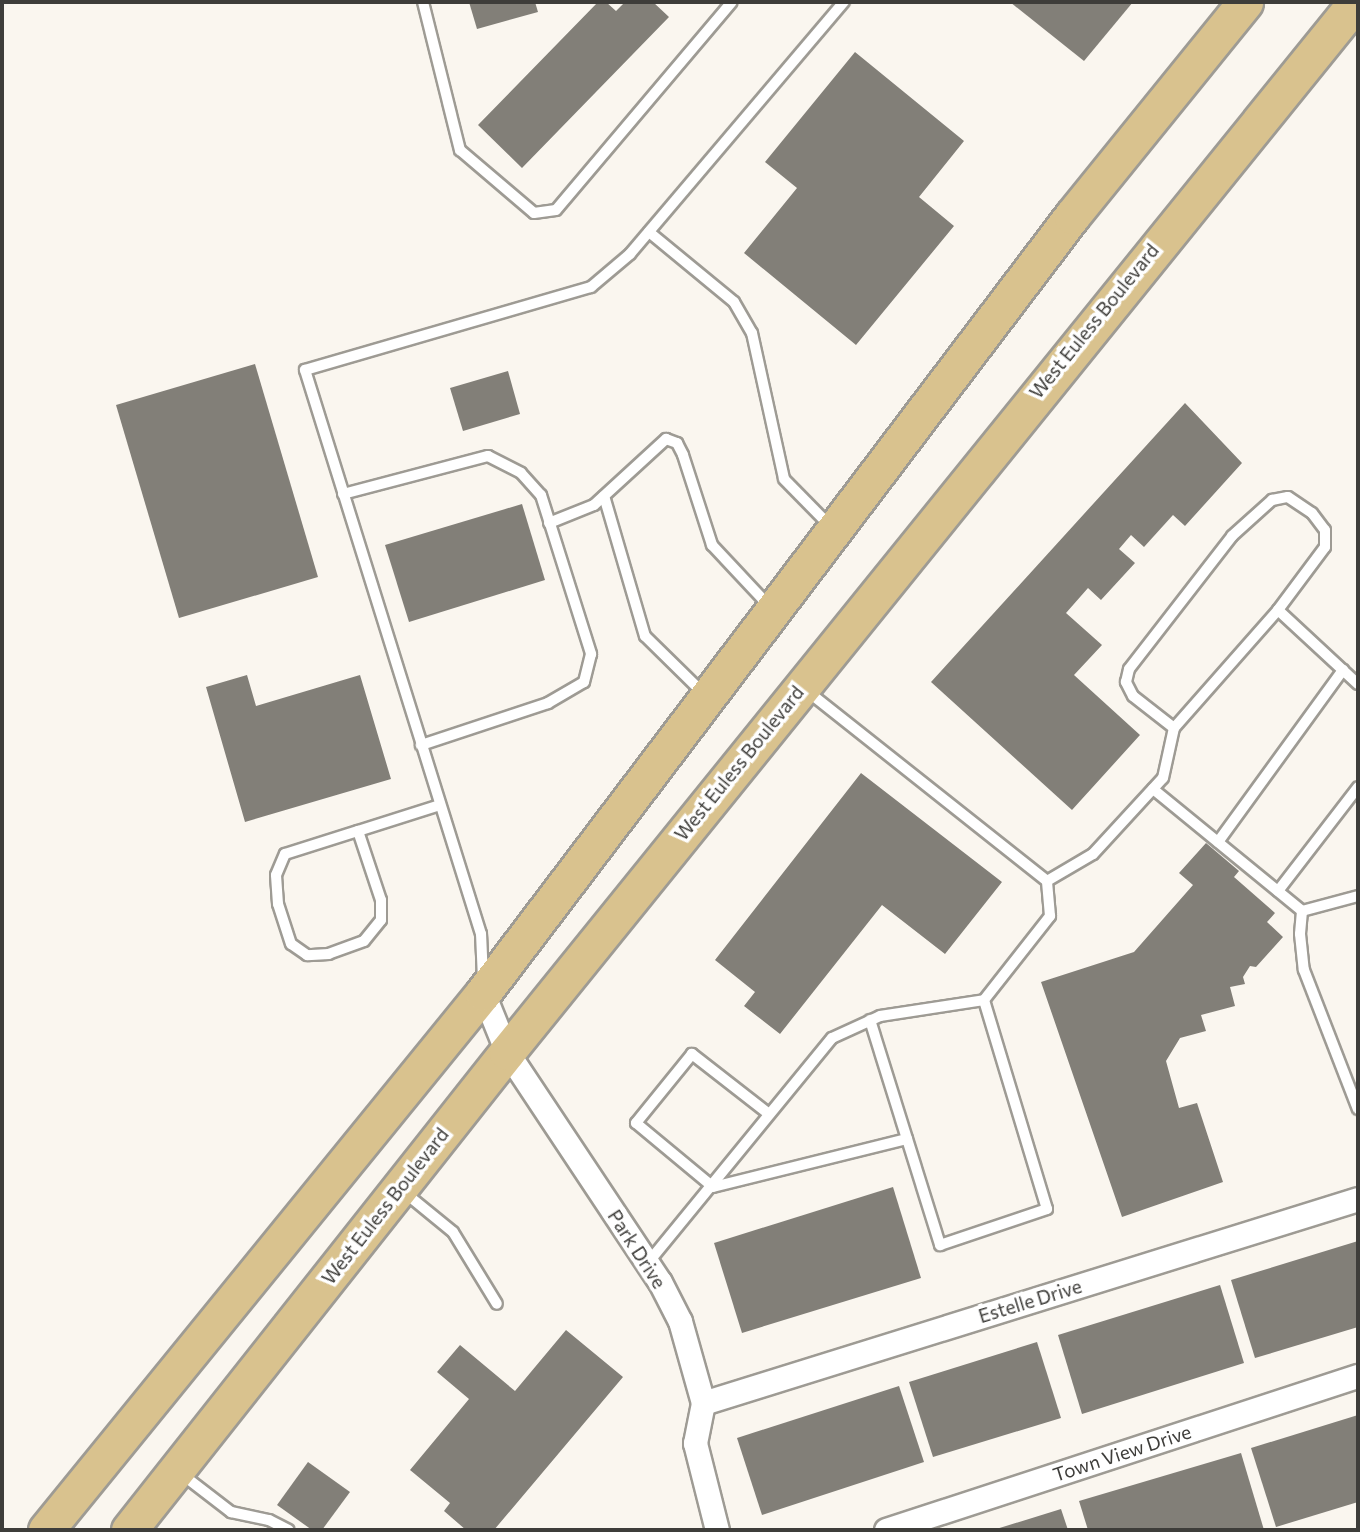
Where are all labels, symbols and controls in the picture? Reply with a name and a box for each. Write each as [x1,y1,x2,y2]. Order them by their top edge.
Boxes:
street label: West Euless Boulevard [1025,239,1163,403]
street label: West Euless Boulevard [670,681,808,845]
street label: West Euless Boulevard [317,1123,453,1289]
street label: Park Drive [603,1205,671,1293]
street label: Estelle Drive [976,1274,1084,1328]
street label: Town View Drive [1050,1420,1194,1486]

